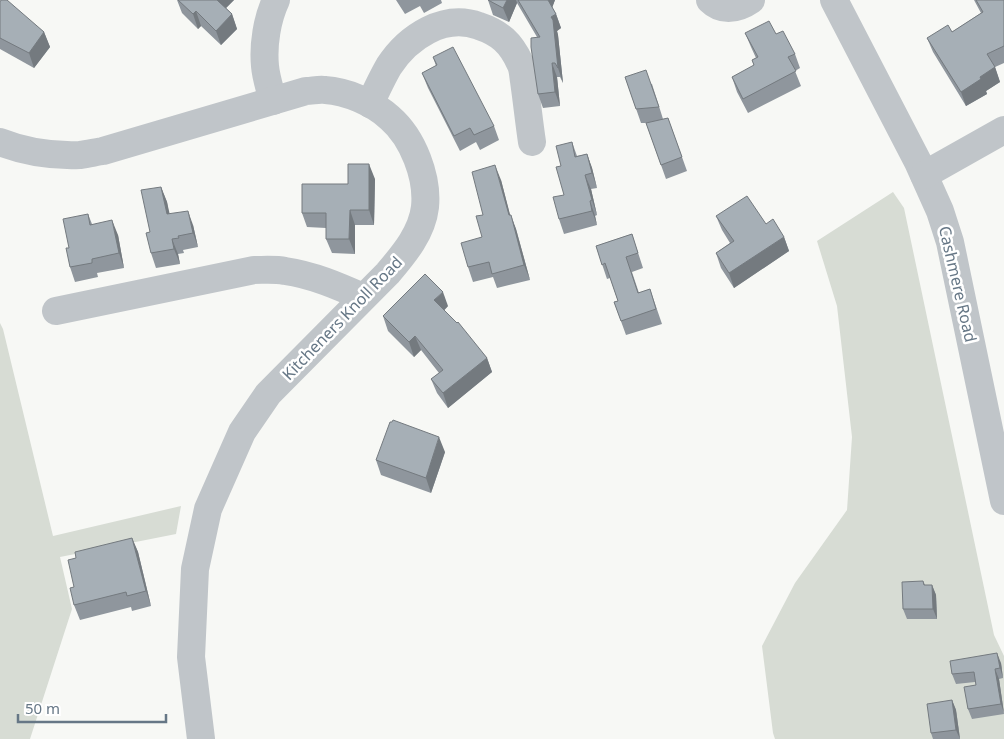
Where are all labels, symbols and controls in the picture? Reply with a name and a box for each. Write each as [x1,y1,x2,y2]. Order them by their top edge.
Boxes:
street label: Cashmere Road [934,224,982,344]
street label: Kitcheners Knoll Road [277,251,407,385]
scale bar [18,692,165,724]
text: 50 m [25,698,60,718]

